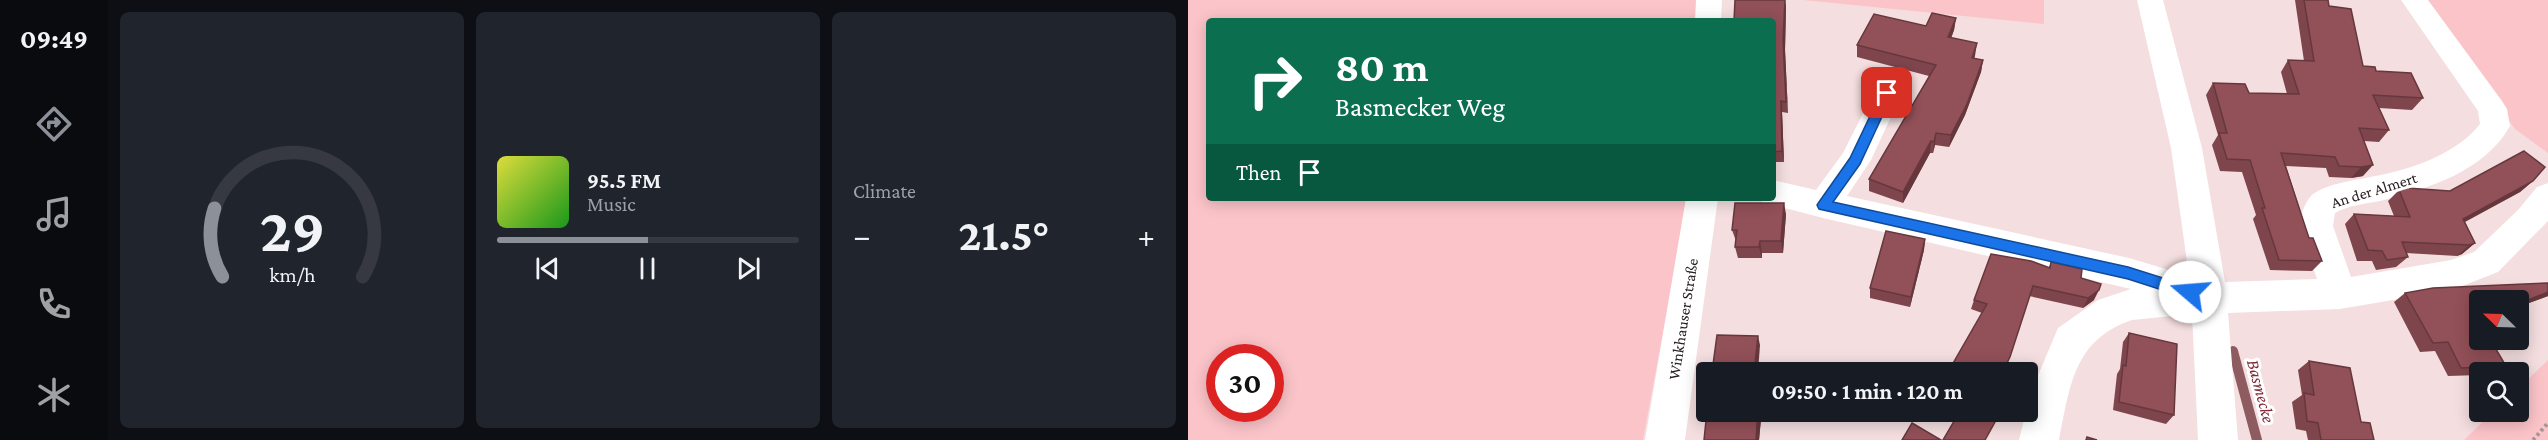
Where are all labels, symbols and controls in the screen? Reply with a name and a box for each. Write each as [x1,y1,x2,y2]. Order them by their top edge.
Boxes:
text: 09:49 [20,24,88,54]
icon: right [1236,42,1314,120]
text: 80 m [1335,43,1429,90]
pin [1861,67,1912,118]
icon: arrive [1870,76,1903,109]
text: Basmecker Weg [1335,92,1505,122]
icon: directions [33,103,75,145]
icon: arrive [1293,156,1326,189]
text: Then [1236,160,1281,185]
text: 95.5 FM [587,168,661,193]
street label: An der Almert [2329,169,2420,211]
text: Climate [853,180,916,202]
icon: music [33,193,75,235]
text: Music [587,193,636,215]
text: 29 [259,195,325,264]
text: 21.5° [959,210,1049,260]
text: − [853,217,870,254]
text: + [1138,217,1155,254]
icon: previous [531,252,564,285]
icon: pause [631,252,664,285]
icon: next [732,252,765,285]
street label: Winkhauser Straße [1665,257,1701,381]
position arrow [2158,260,2222,324]
text: km/h [269,263,316,287]
icon: phone [33,283,75,325]
north arrow [2469,290,2529,350]
map controls [2469,290,2529,422]
speed limit sign: 30 [1206,344,1284,422]
water label: Basmecke [2243,357,2279,425]
button: search [2469,362,2529,422]
icon: climate [33,374,75,416]
text: 09:50 · 1 min · 120 m [1771,379,1963,404]

